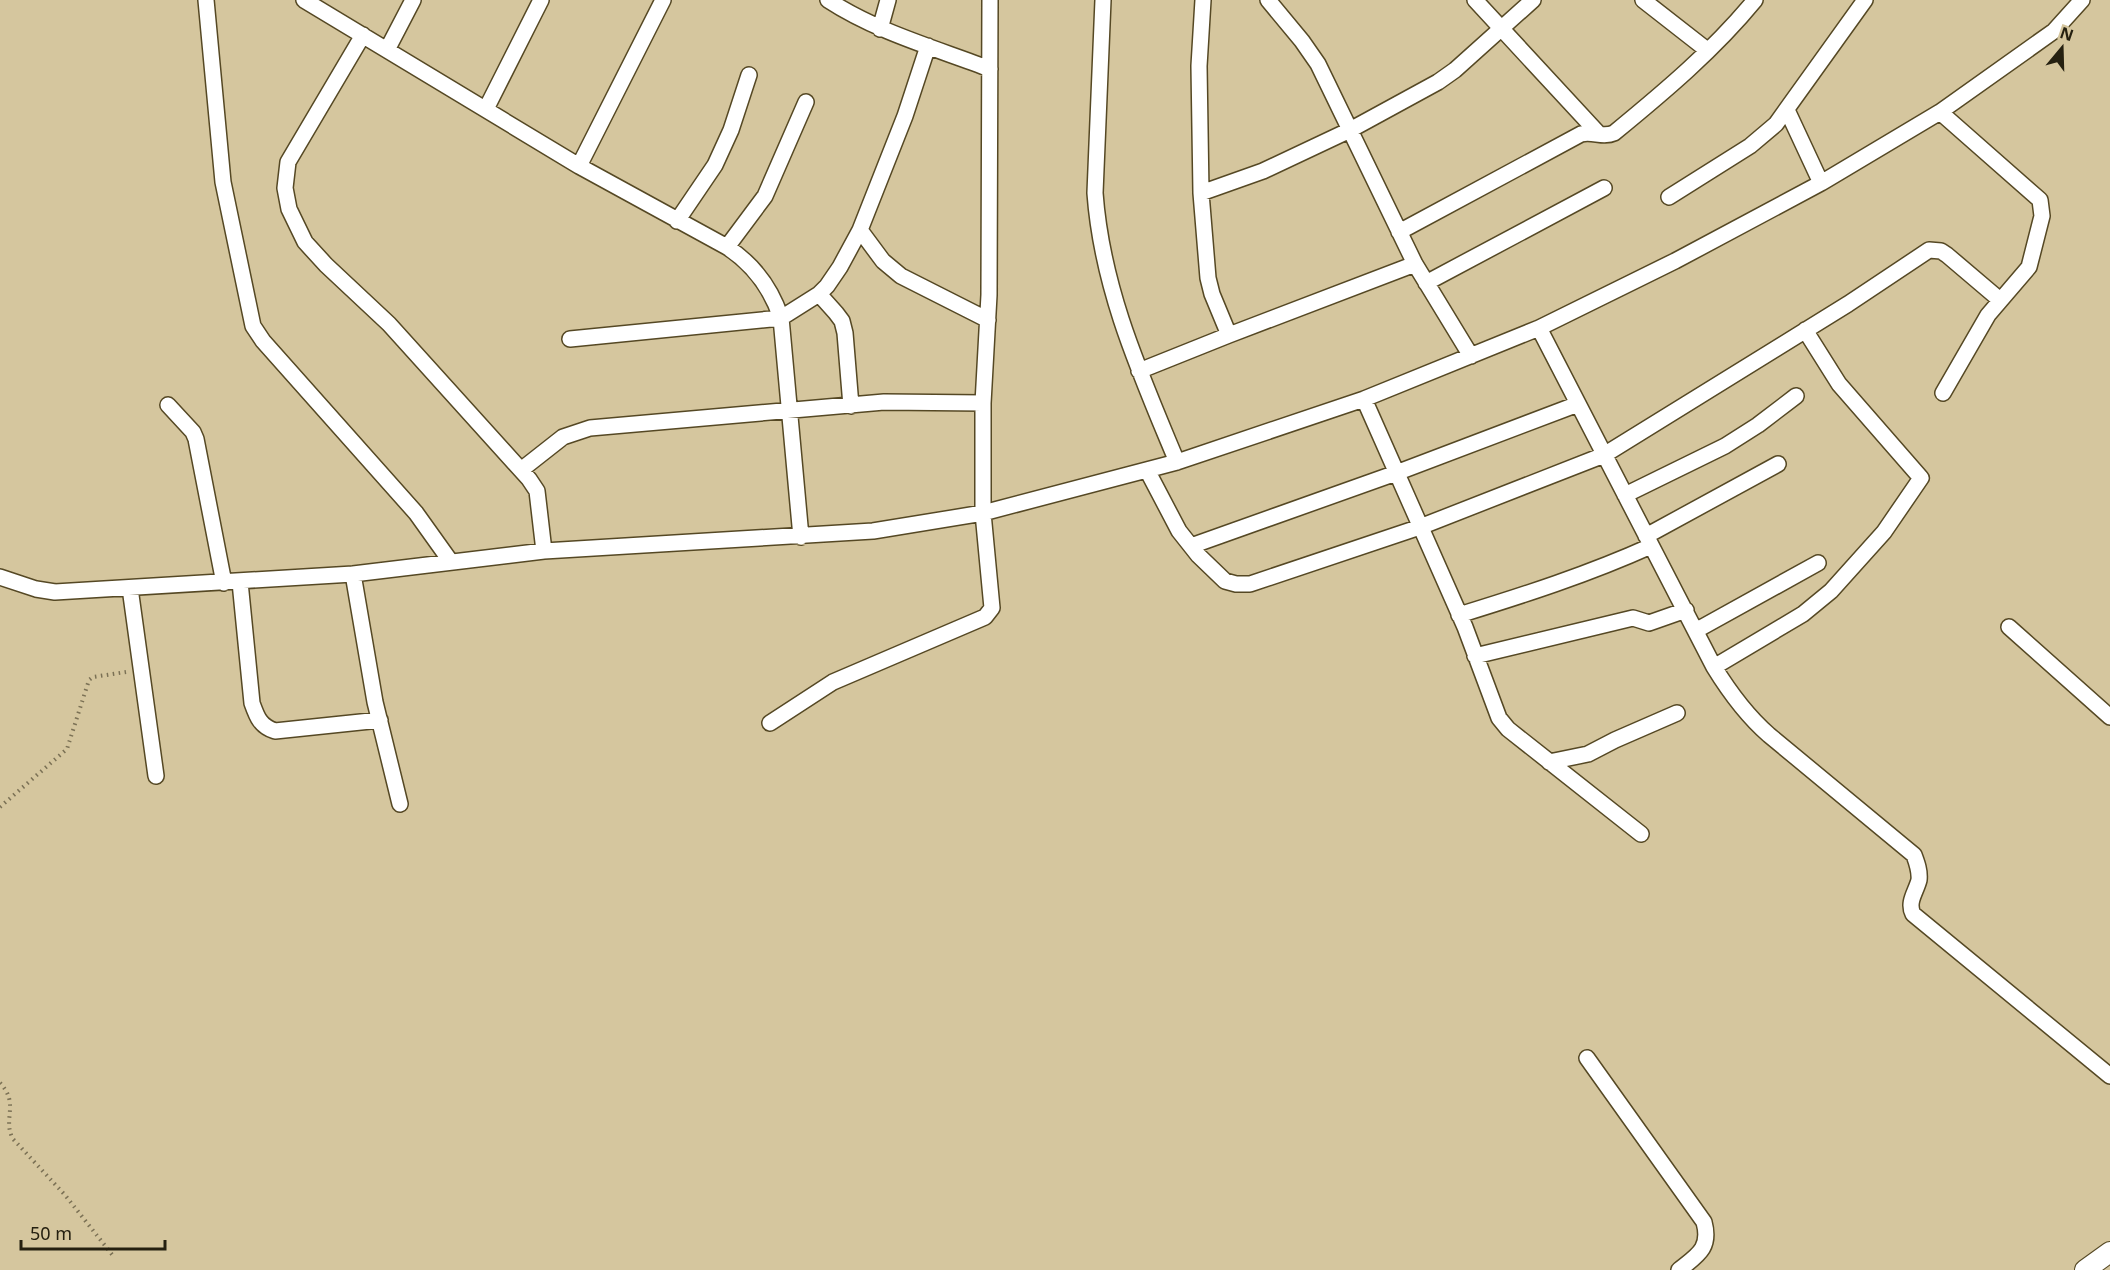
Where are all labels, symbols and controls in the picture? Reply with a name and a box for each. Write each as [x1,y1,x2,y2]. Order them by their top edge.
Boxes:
north arrow [2032,18,2092,78]
text: N [2057,21,2077,46]
scale bar [21,1213,165,1251]
text: 50 m [30,1221,72,1245]

